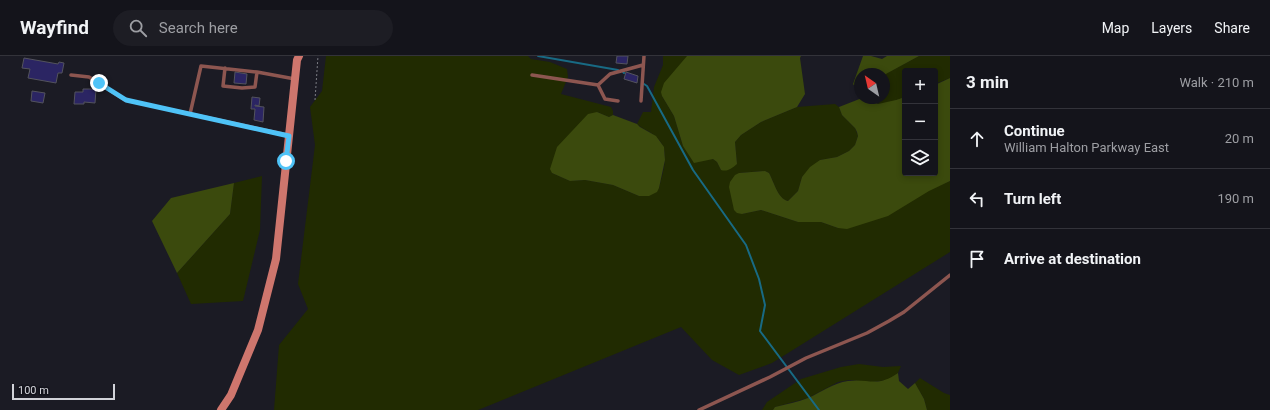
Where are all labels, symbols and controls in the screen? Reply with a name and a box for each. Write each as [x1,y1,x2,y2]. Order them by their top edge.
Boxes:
search box [113,10,393,46]
text: Wayfind [20,16,89,39]
icon: search [127,17,149,39]
text: Search here [159,19,238,37]
text: Map [1102,20,1129,36]
text: Layers [1151,20,1192,36]
text: Share [1214,20,1250,36]
north arrow [854,68,890,104]
map controls [902,68,938,176]
button: + [902,68,938,104]
text: 3 min [966,72,1009,92]
route end [90,74,108,92]
text: Walk · 210 m [1179,75,1254,90]
button: − [902,104,938,140]
text: Continue [1004,122,1065,140]
icon: ahead [966,128,988,150]
text: 20 m [1225,131,1254,146]
button: layers [902,140,938,176]
text: William Halton Parkway East [1004,140,1169,155]
route start [277,152,295,170]
icon: left [966,188,988,210]
text: Turn left [1004,190,1061,208]
text: 190 m [1217,191,1254,206]
icon: arrive [966,248,988,270]
text: Arrive at destination [1004,250,1141,268]
scale bar [12,382,115,401]
text: 100 m [18,384,49,397]

